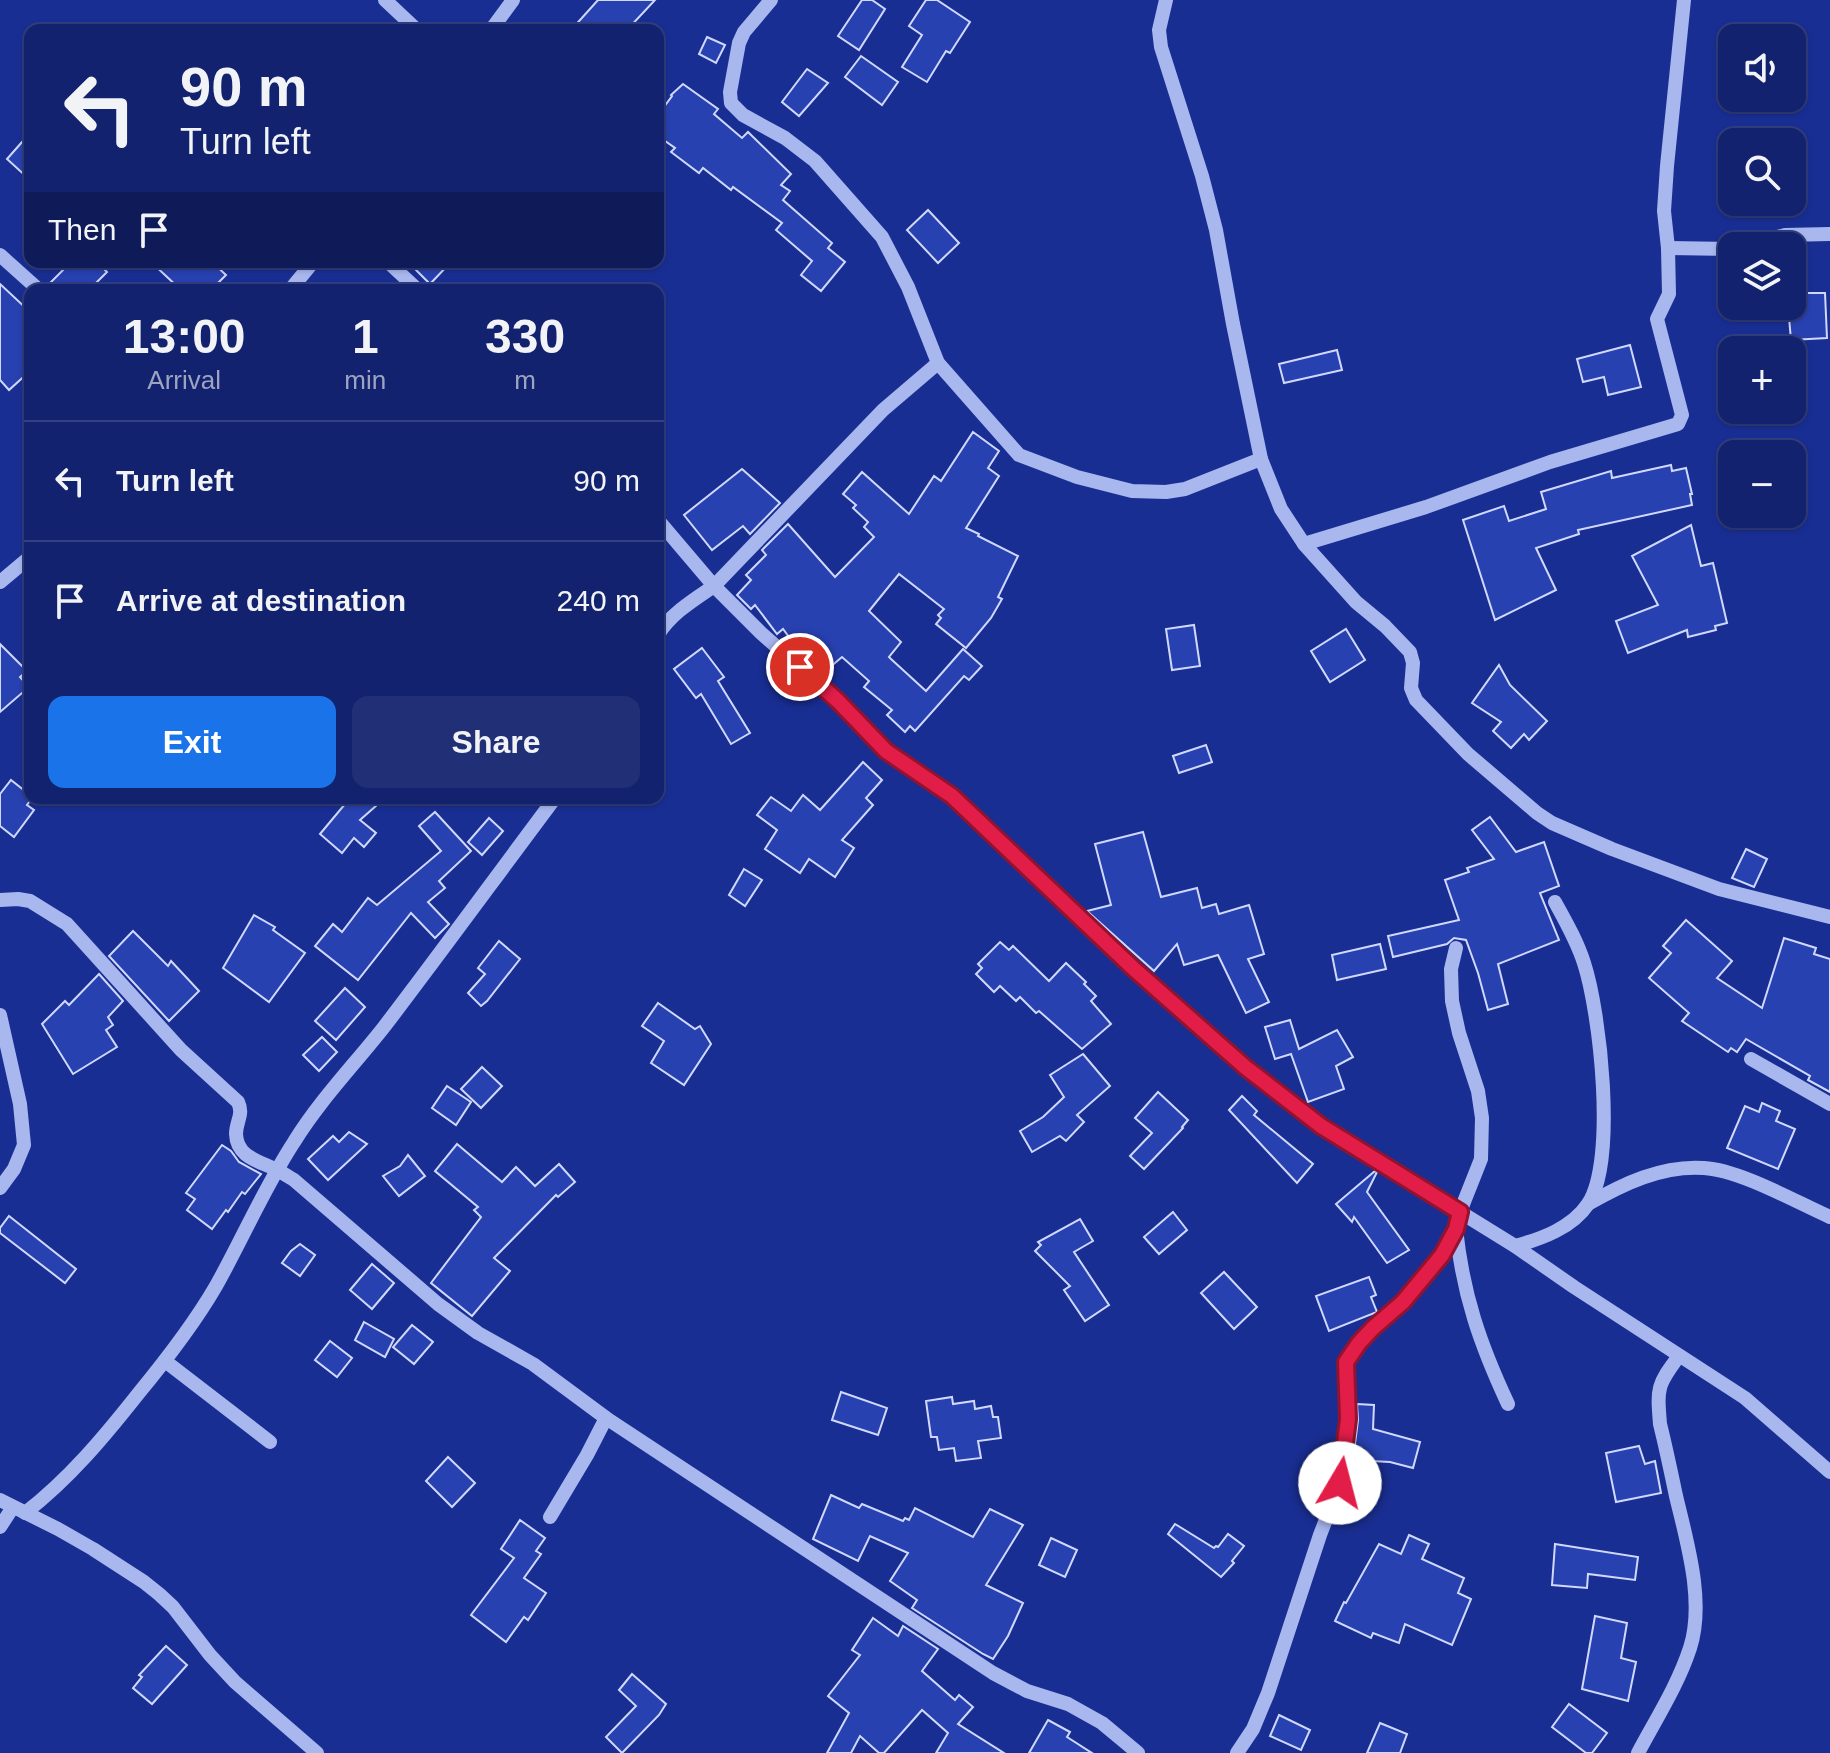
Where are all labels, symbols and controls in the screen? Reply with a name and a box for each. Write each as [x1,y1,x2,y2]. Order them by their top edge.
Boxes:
map controls [1718,24,1806,528]
button: sound [1718,24,1806,112]
text: 90 m [180,55,308,118]
icon: left [48,56,152,160]
text: Turn left [180,121,311,162]
button: search [1718,128,1806,216]
icon: arrive [132,208,176,252]
text: Then [48,213,116,246]
button: layers [1718,232,1806,320]
text: 13:00 [123,310,246,363]
text: 1 [352,310,379,363]
text: 330 [485,310,565,363]
button: + [1718,336,1806,424]
text: Arrival [147,365,221,395]
text: min [344,365,386,395]
text: m [514,365,536,395]
button: − [1718,440,1806,528]
icon: left [48,459,92,503]
text: Turn left [116,464,234,497]
text: 90 m [573,464,640,497]
icon: arrive [48,579,92,623]
text: Arrive at destination [116,584,406,617]
text: 240 m [557,584,640,617]
pin [766,633,834,701]
icon: arrive [778,645,822,689]
button: Exit [48,696,336,788]
button: Share [352,696,640,788]
position arrow [1298,1441,1382,1525]

